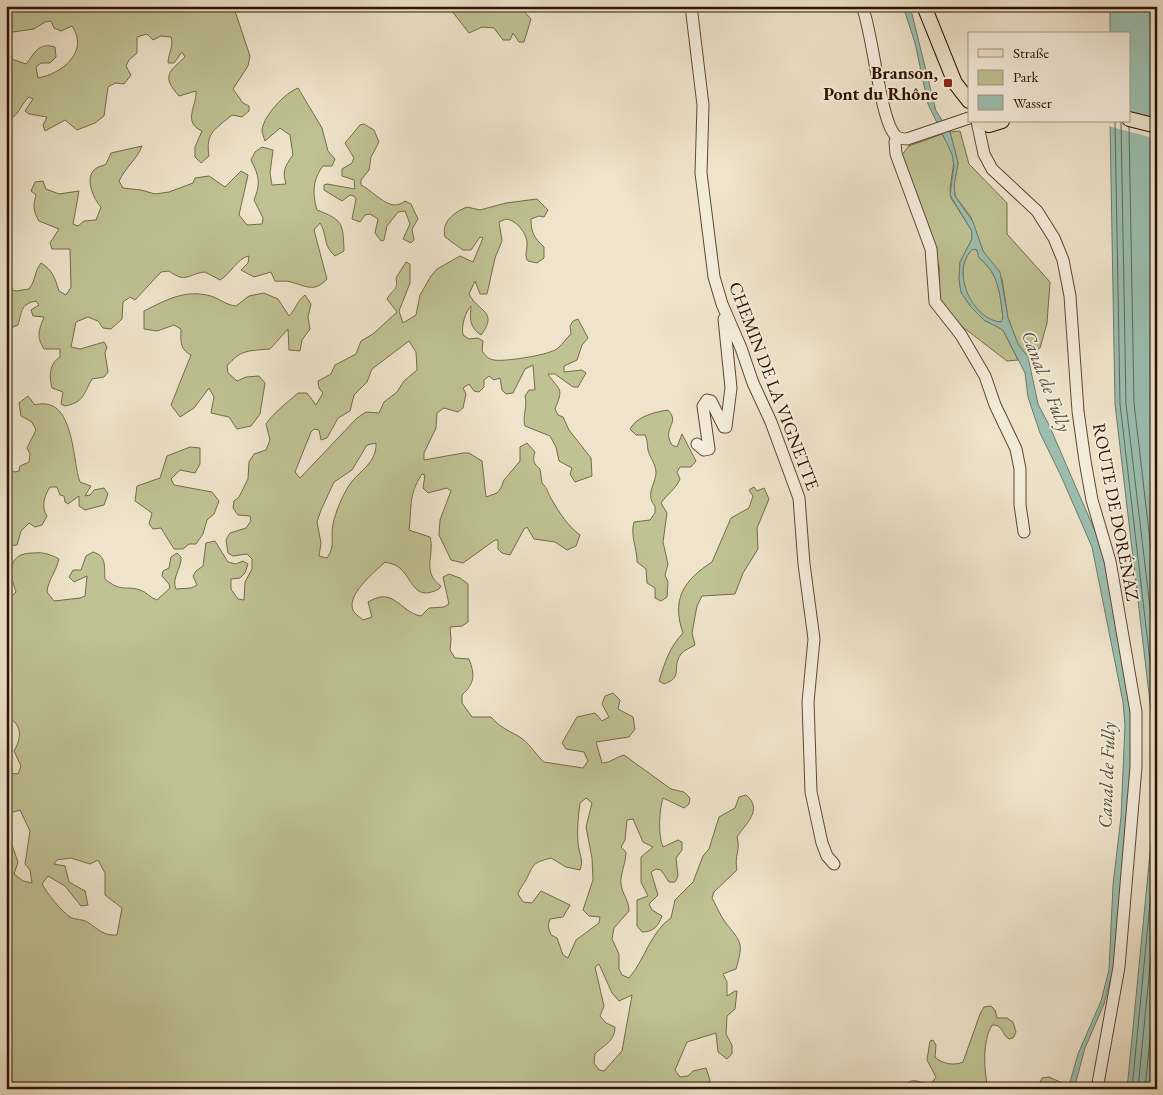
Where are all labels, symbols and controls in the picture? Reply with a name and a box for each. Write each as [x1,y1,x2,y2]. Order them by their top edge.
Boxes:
legend [968,32,1130,122]
text: Straße [1013,43,1049,62]
place label: Branson, Pont du Rhône [823,61,938,105]
text: Park [1013,67,1040,86]
marker: Branson, Pont du Rhône [942,77,954,89]
text: Wasser [1013,93,1052,112]
street label: CHEMIN DE LA VIGNETTE [724,278,825,493]
water label: Canal de Fully [1016,327,1077,436]
street label: ROUTE DE DORÉNAZ [1088,421,1145,603]
water label: Canal de Fully [1092,721,1121,829]

